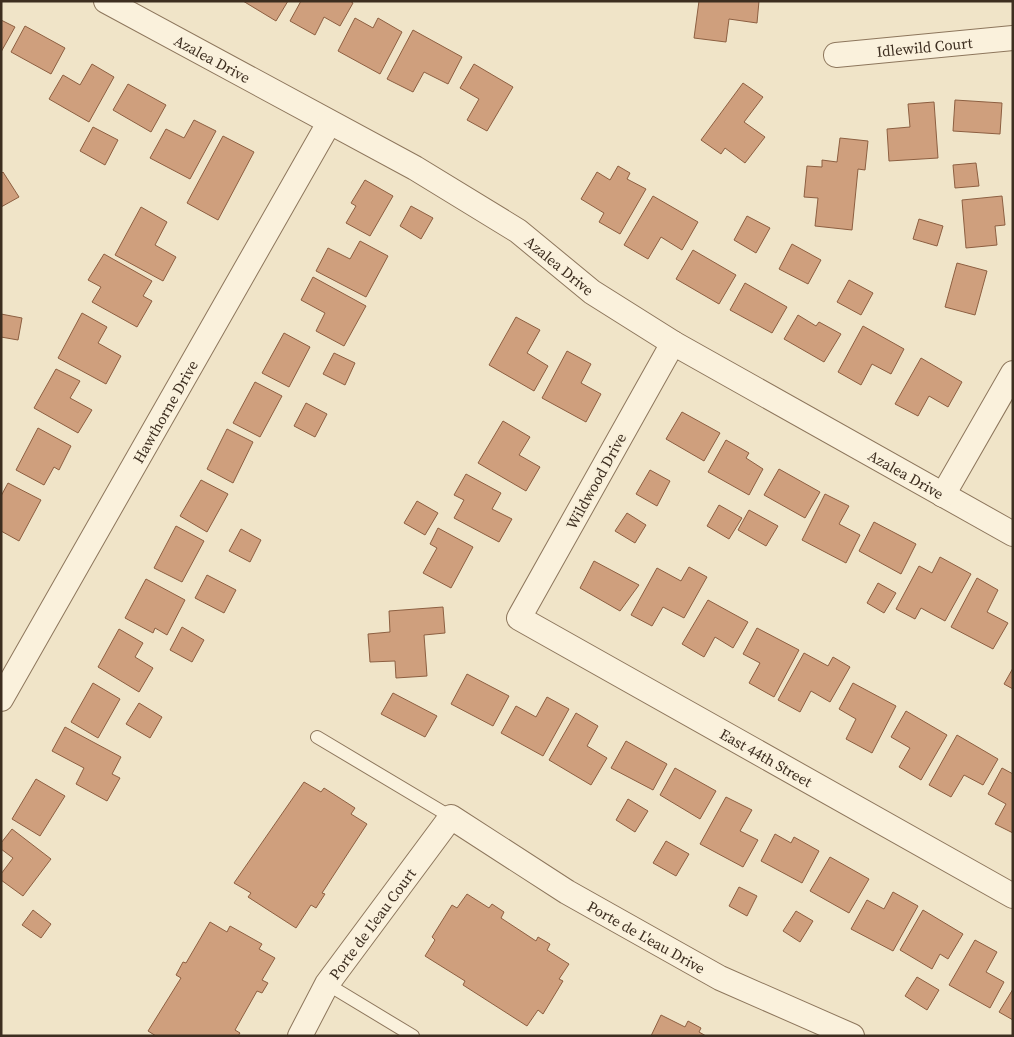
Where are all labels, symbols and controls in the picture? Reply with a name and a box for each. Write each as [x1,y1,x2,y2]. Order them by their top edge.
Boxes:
street label: Azalea Drive [171,29,255,88]
street label: Idlewild Court [876,31,974,62]
street label: Azalea Drive [521,231,599,300]
street label: Hawthorne Drive [127,356,203,467]
street label: Wildwood Drive [561,429,631,533]
street label: Azalea Drive [864,444,948,504]
street label: East 44th Street [716,723,816,792]
street label: Porte de L'eau Court [324,863,420,983]
street label: Porte de L'eau Drive [584,895,710,978]

